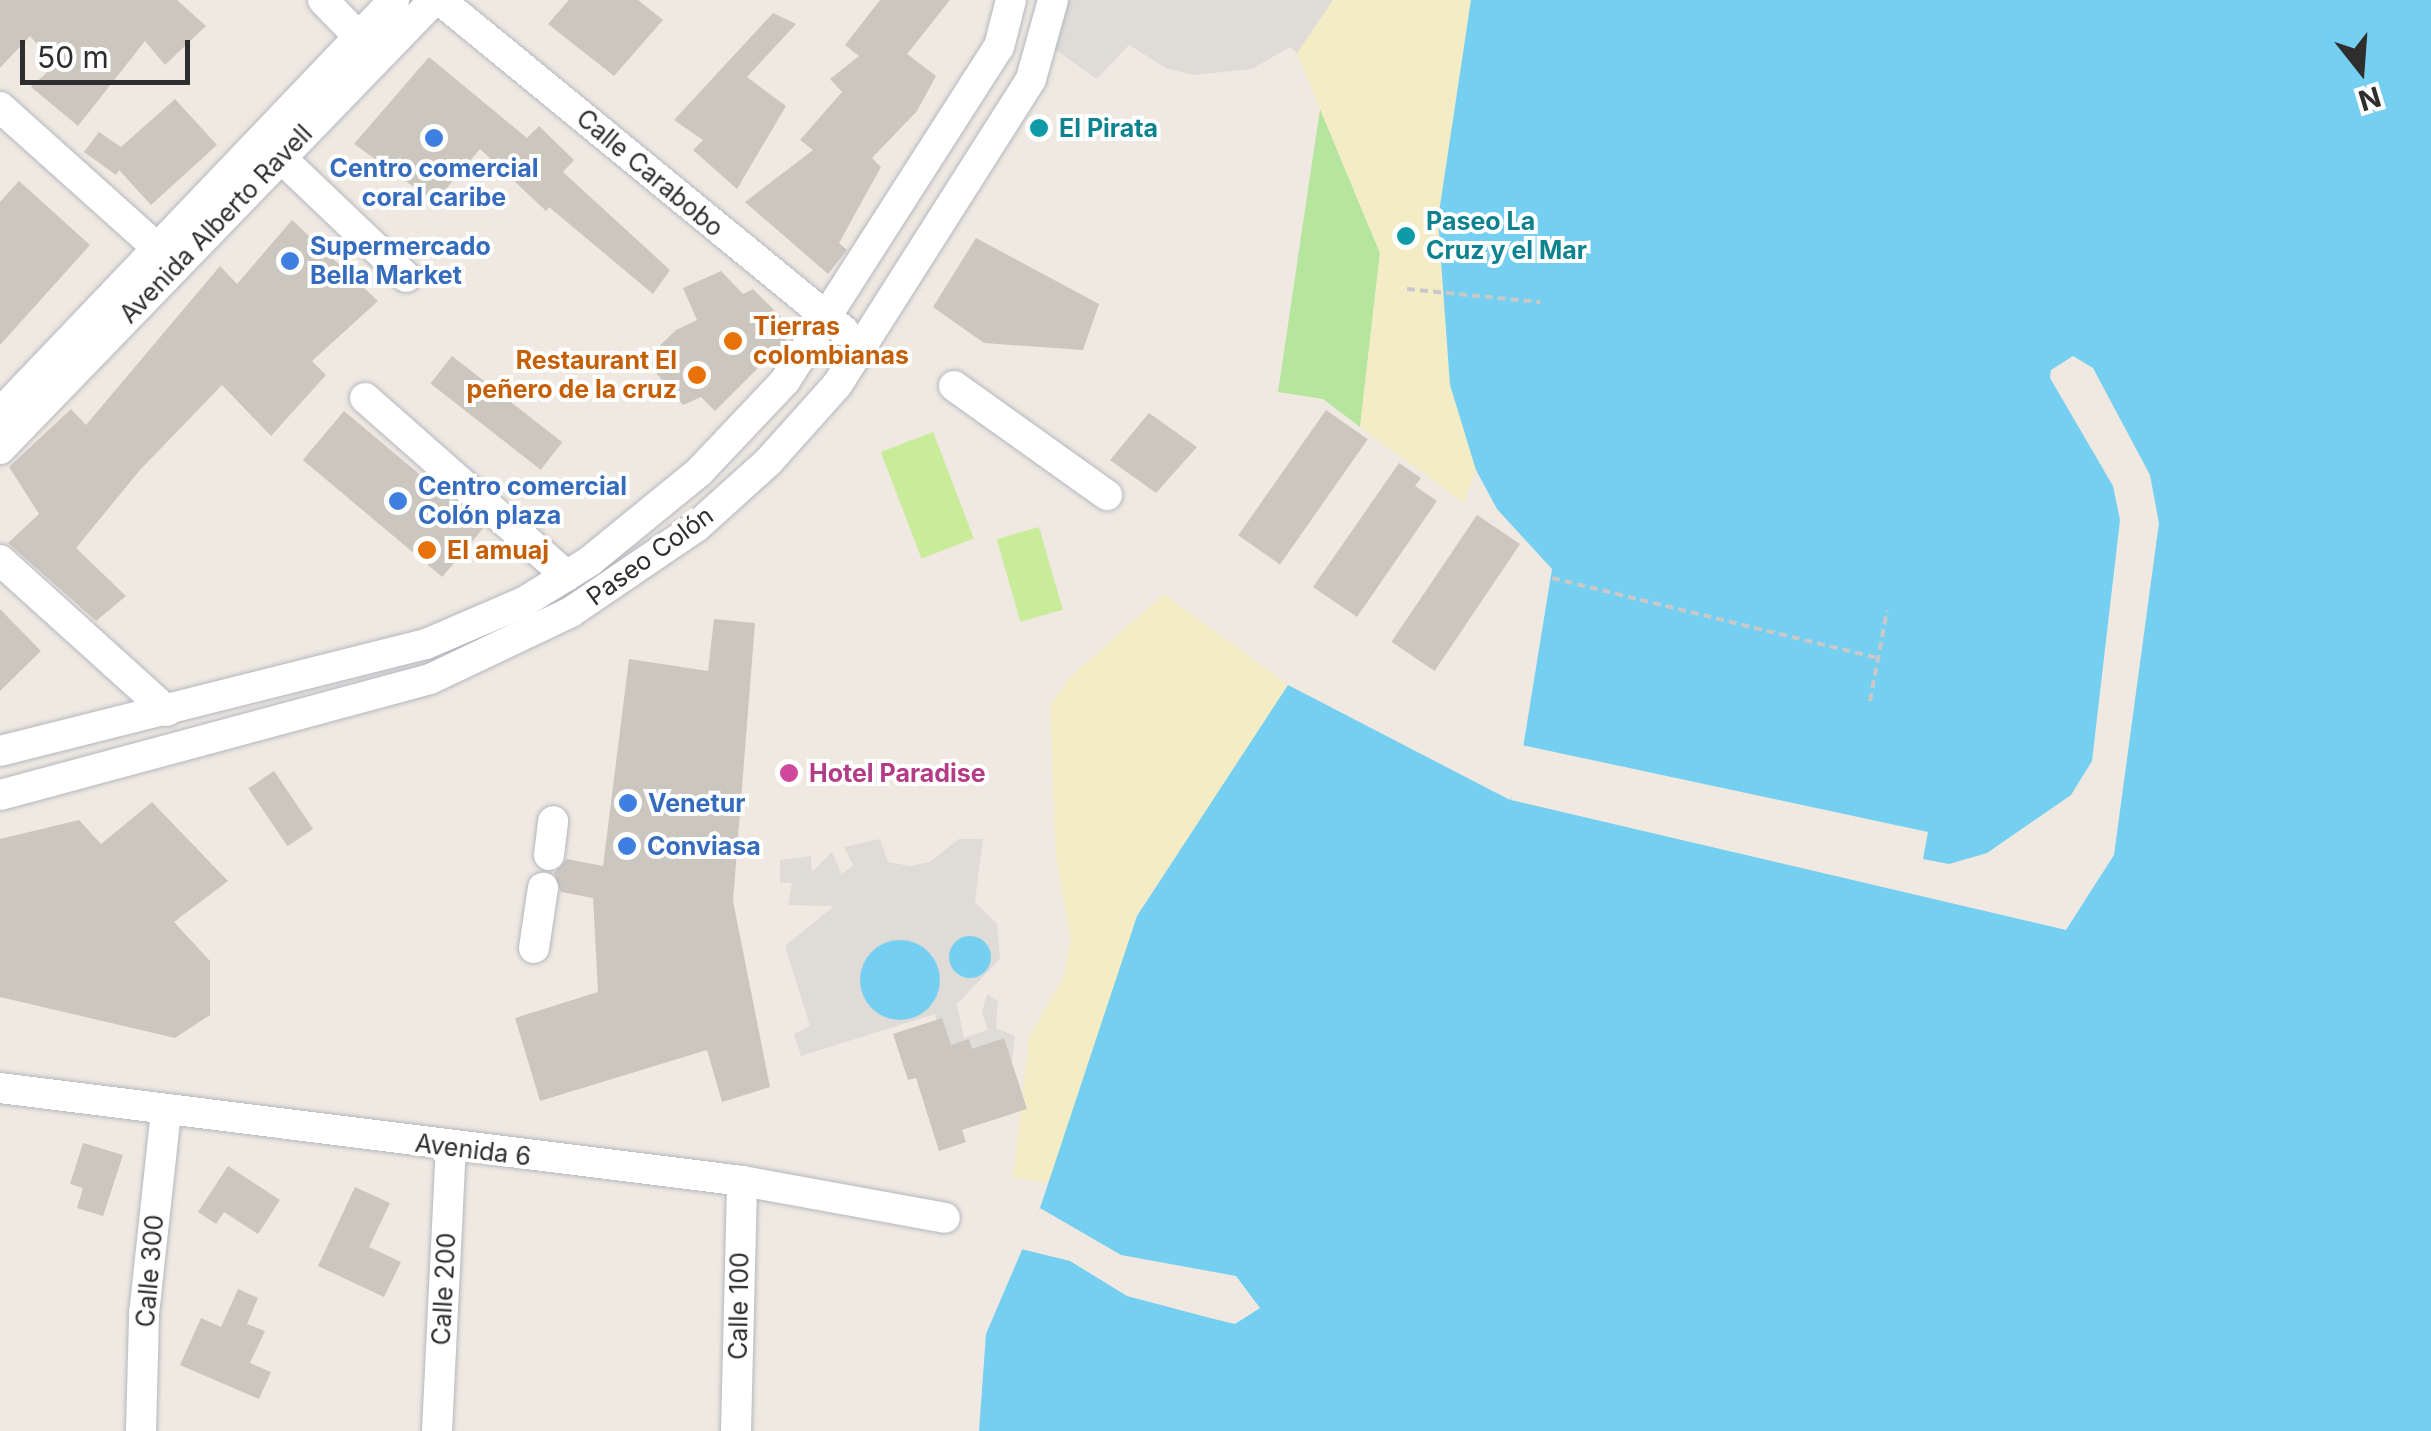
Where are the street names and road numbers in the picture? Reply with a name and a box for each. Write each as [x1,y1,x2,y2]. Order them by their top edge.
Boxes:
street label: Calle Carabobo [571,103,729,243]
street label: Avenida Alberto Ravell [114,119,318,329]
street label: Paseo Colón [581,500,719,612]
street label: Avenida 6 [413,1128,533,1172]
street label: Calle 300 [130,1213,170,1329]
street label: Calle 200 [426,1232,462,1346]
street label: Calle 100 [723,1252,755,1360]

